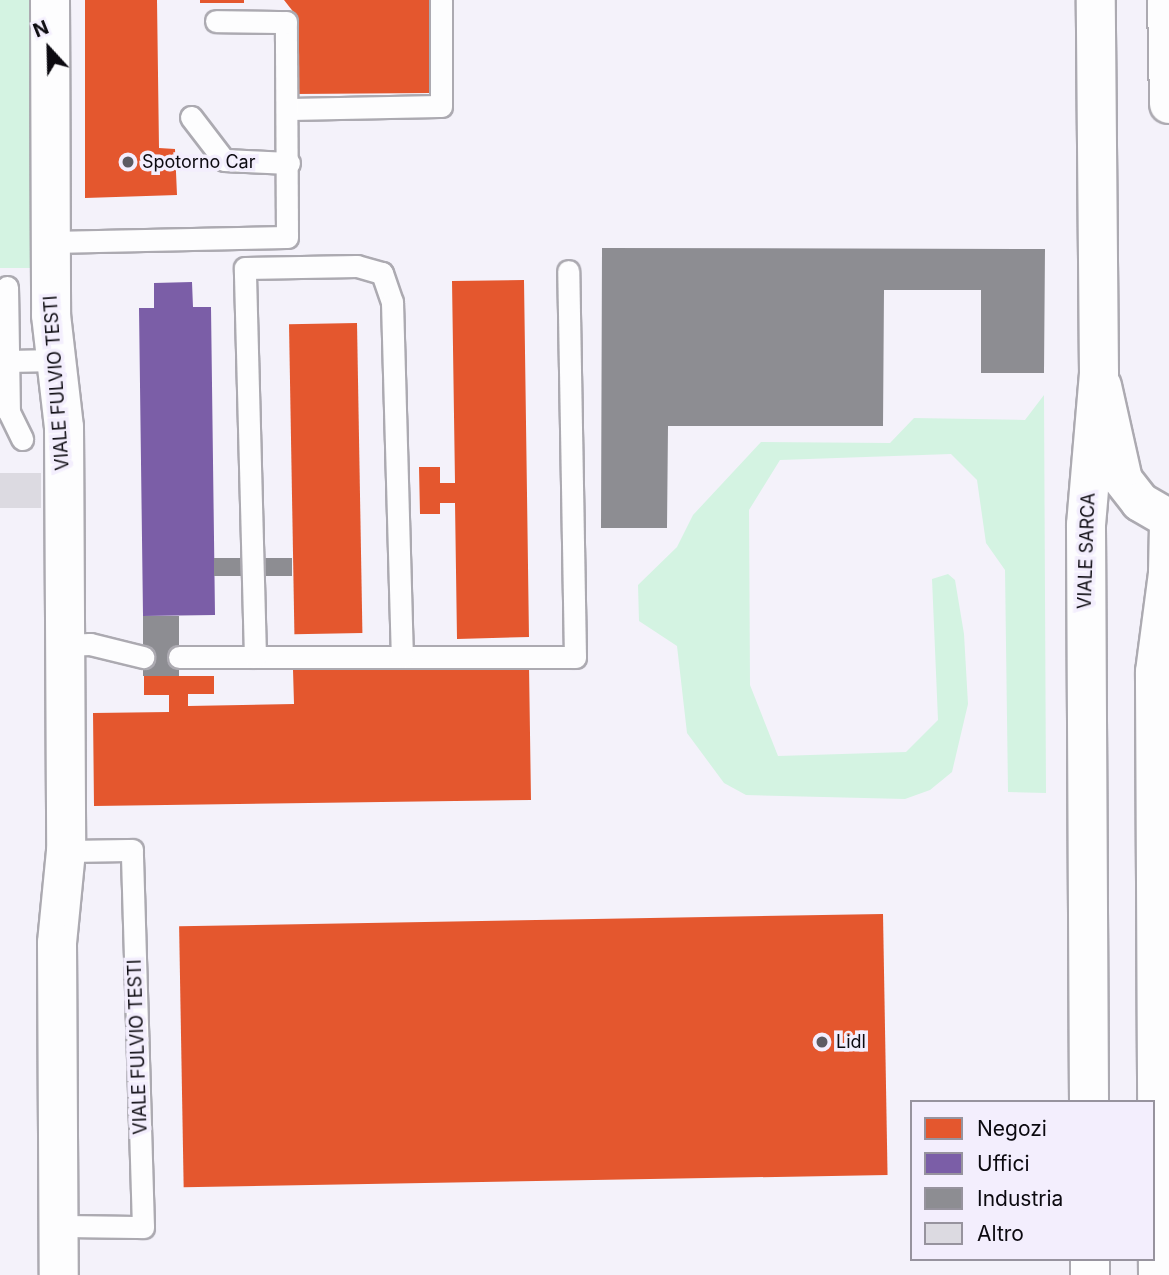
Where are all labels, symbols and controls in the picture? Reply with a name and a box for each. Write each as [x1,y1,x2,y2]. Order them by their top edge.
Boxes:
north arrow [14,14,84,84]
text: N [30,16,52,42]
place label: Spotorno Car [142,151,255,173]
marker: Spotorno Car [120,154,136,170]
street label: VIALE FULVIO TESTI [40,295,74,471]
street label: VIALE SARCA [1074,492,1100,610]
street label: VIALE FULVIO TESTI [124,959,152,1135]
place label: Lidl [836,1031,866,1053]
marker: Lidl [814,1034,830,1050]
legend [910,1100,1155,1261]
text: Negozi [977,1116,1047,1141]
text: Uffici [977,1151,1030,1176]
text: Industria [977,1186,1063,1211]
text: Altro [977,1221,1024,1246]

